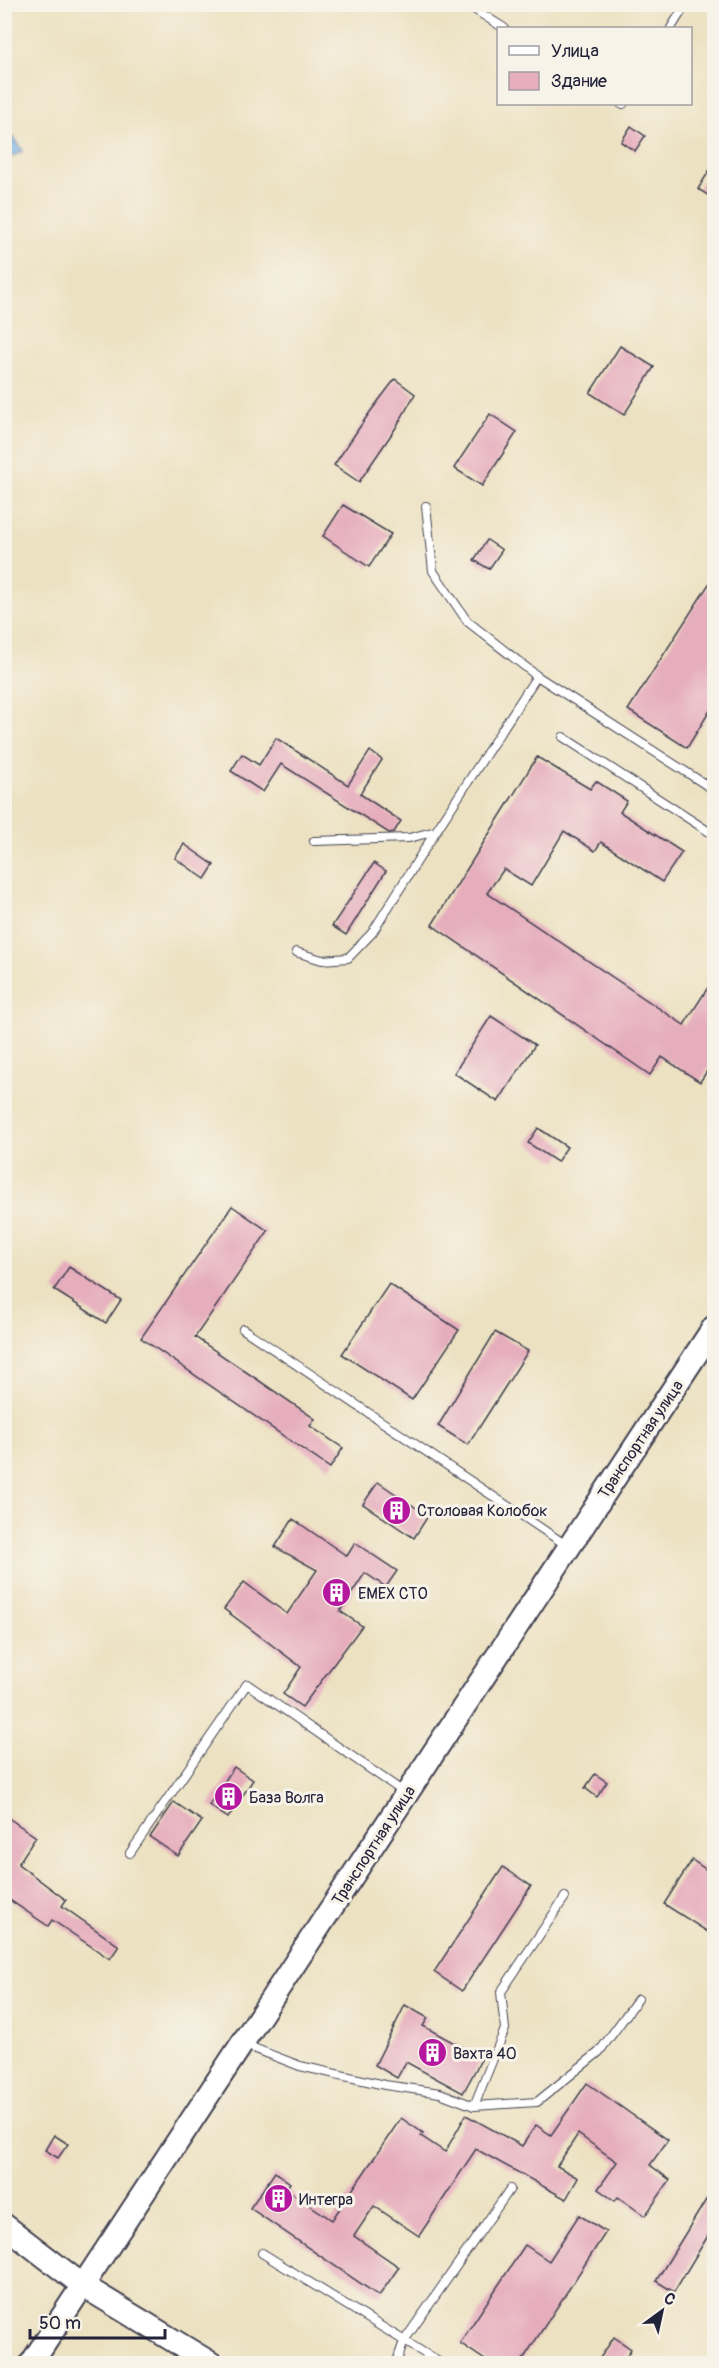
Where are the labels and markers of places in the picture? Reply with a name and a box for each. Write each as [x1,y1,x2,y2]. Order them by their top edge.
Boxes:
building icon: Столовая Колобок [380,1494,412,1526]
place label: Столовая Колобок [417,1501,548,1521]
building icon: EMEX СТО [321,1577,353,1609]
place label: EMEX СТО [358,1584,428,1604]
building icon: База Волга [212,1781,244,1813]
place label: База Волга [249,1788,324,1808]
building icon: Вахта 40 [416,2037,448,2069]
place label: Вахта 40 [453,2044,517,2064]
building icon: Интегра [262,2183,294,2215]
place label: Интегра [299,2190,353,2210]

